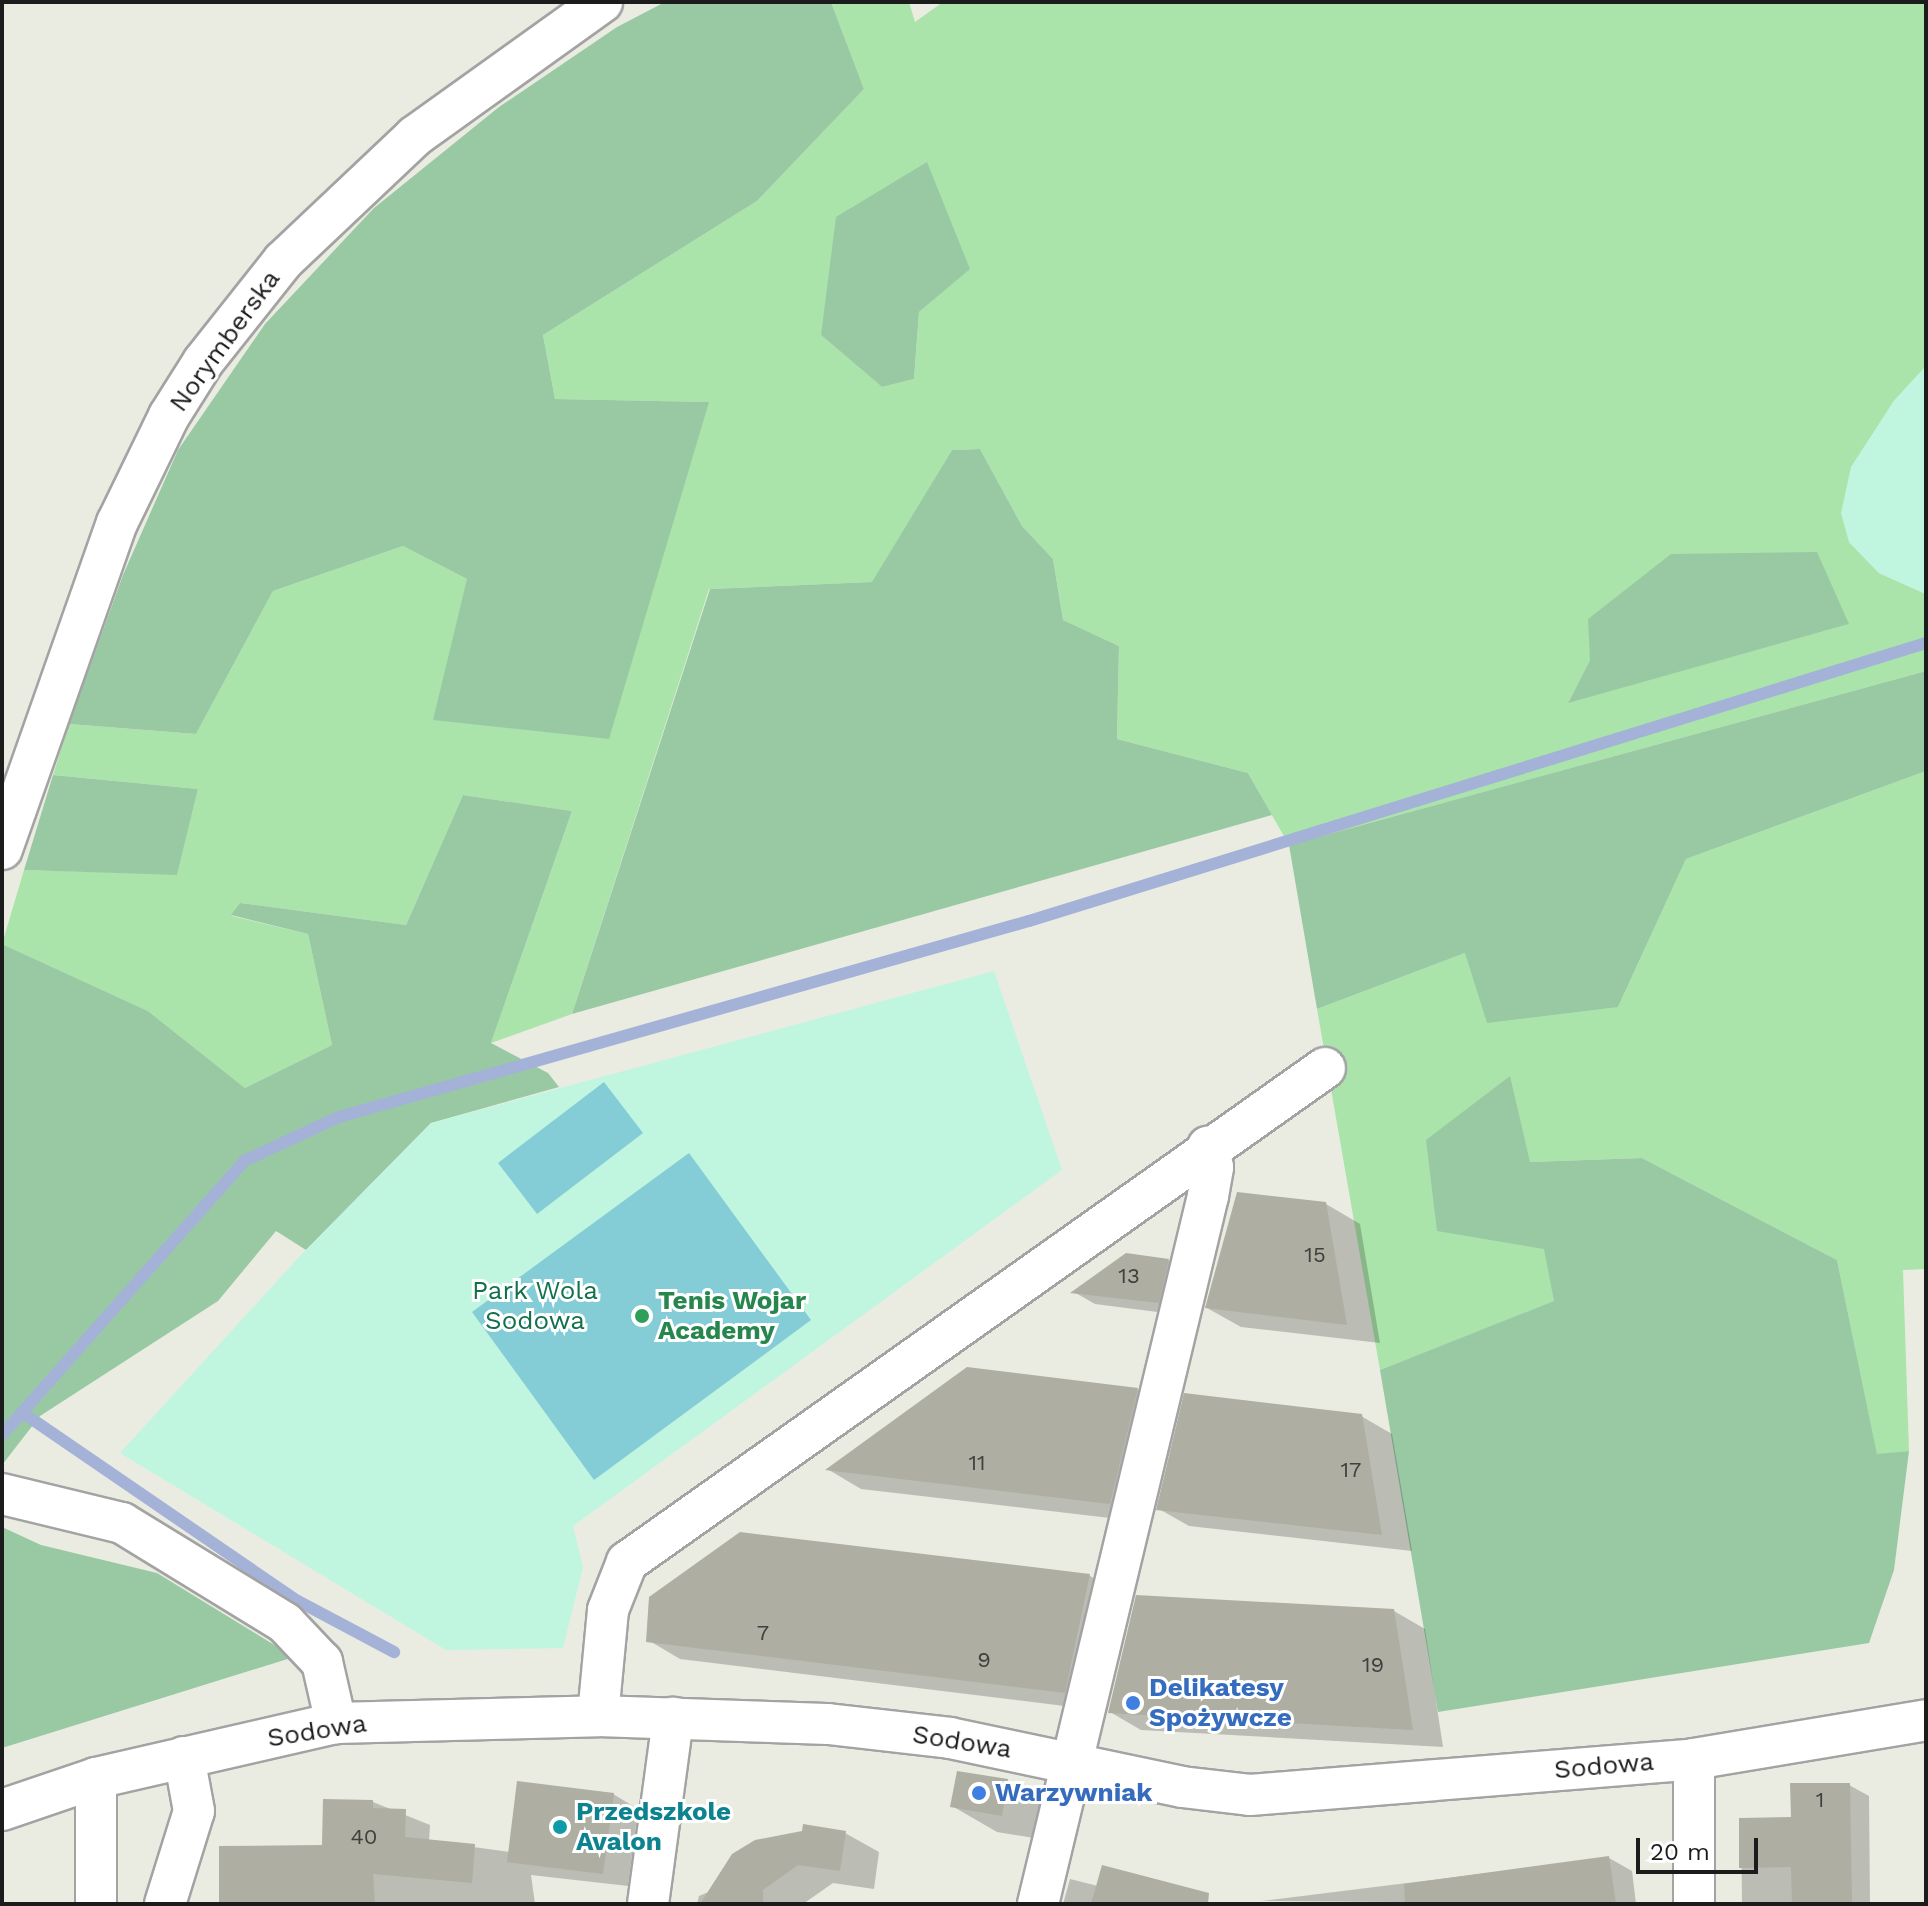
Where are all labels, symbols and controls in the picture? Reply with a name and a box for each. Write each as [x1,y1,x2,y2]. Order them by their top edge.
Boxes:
street label: Norymberska [163,264,287,418]
house number: 15 [1304,1242,1326,1268]
house number: 13 [1118,1263,1140,1289]
park label: Park Wola Sodowa [471,1275,599,1336]
place label: Tenis Wojar Academy [658,1285,807,1346]
marker: Tenis Wojar Academy [633,1307,651,1325]
house number: 11 [968,1450,986,1476]
house number: 17 [1341,1457,1361,1483]
house number: 7 [757,1620,769,1646]
house number: 9 [977,1647,991,1673]
house number: 19 [1362,1652,1384,1678]
place label: Delikatesy Spożywcze [1149,1672,1292,1734]
marker: Delikatesy Spożywcze [1124,1694,1142,1712]
street label: Sodowa [265,1708,369,1754]
street label: Sodowa [910,1719,1014,1765]
street label: Sodowa [1553,1746,1655,1786]
place label: Warzywniak [995,1777,1152,1809]
marker: Warzywniak [970,1784,988,1802]
house number: 1 [1816,1787,1824,1813]
place label: Przedszkole Avalon [576,1796,731,1858]
marker: Przedszkole Avalon [551,1818,569,1836]
scale bar [1640,1822,1762,1872]
house number: 40 [350,1824,378,1850]
text: 20 m [1650,1838,1710,1866]

